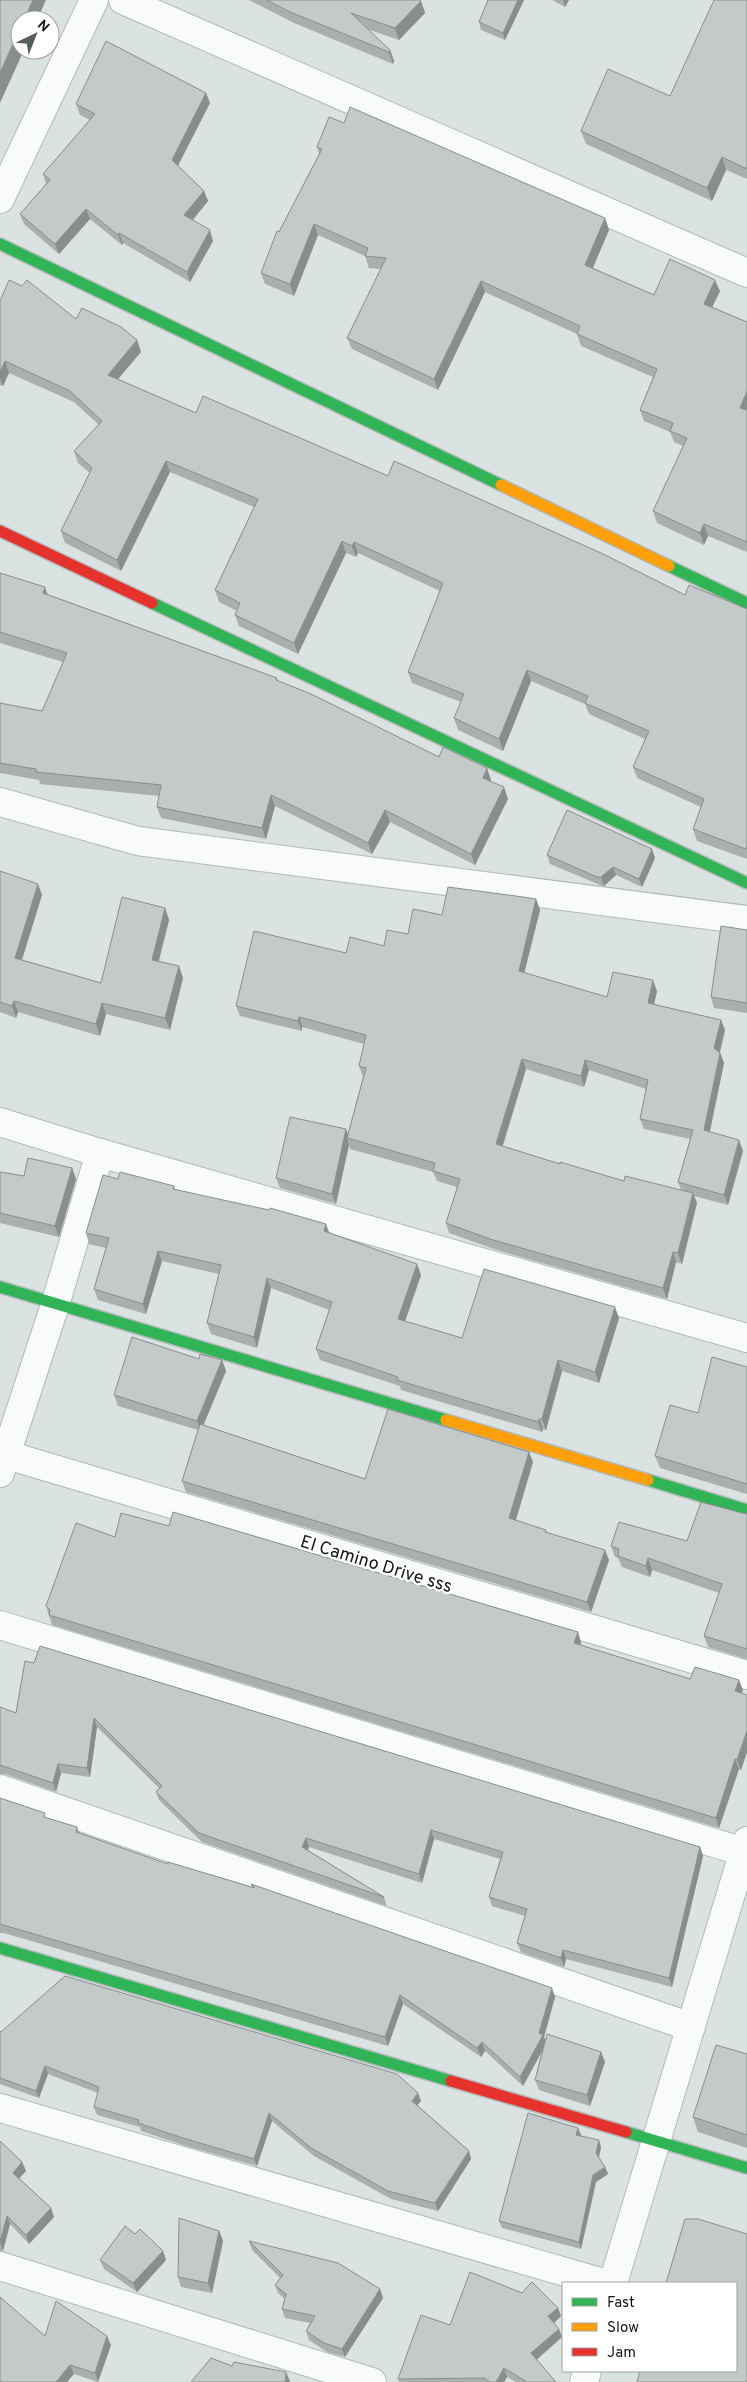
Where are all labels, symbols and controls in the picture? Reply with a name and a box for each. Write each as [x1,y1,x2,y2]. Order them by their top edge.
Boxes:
north arrow [10,10,60,60]
text: N [33,17,52,36]
street label: El Camino Drive sss [297,1531,455,1599]
legend [562,2282,737,2372]
text: Fast [607,2294,635,2313]
text: Slow [607,2319,639,2338]
text: Jam [607,2344,636,2363]

